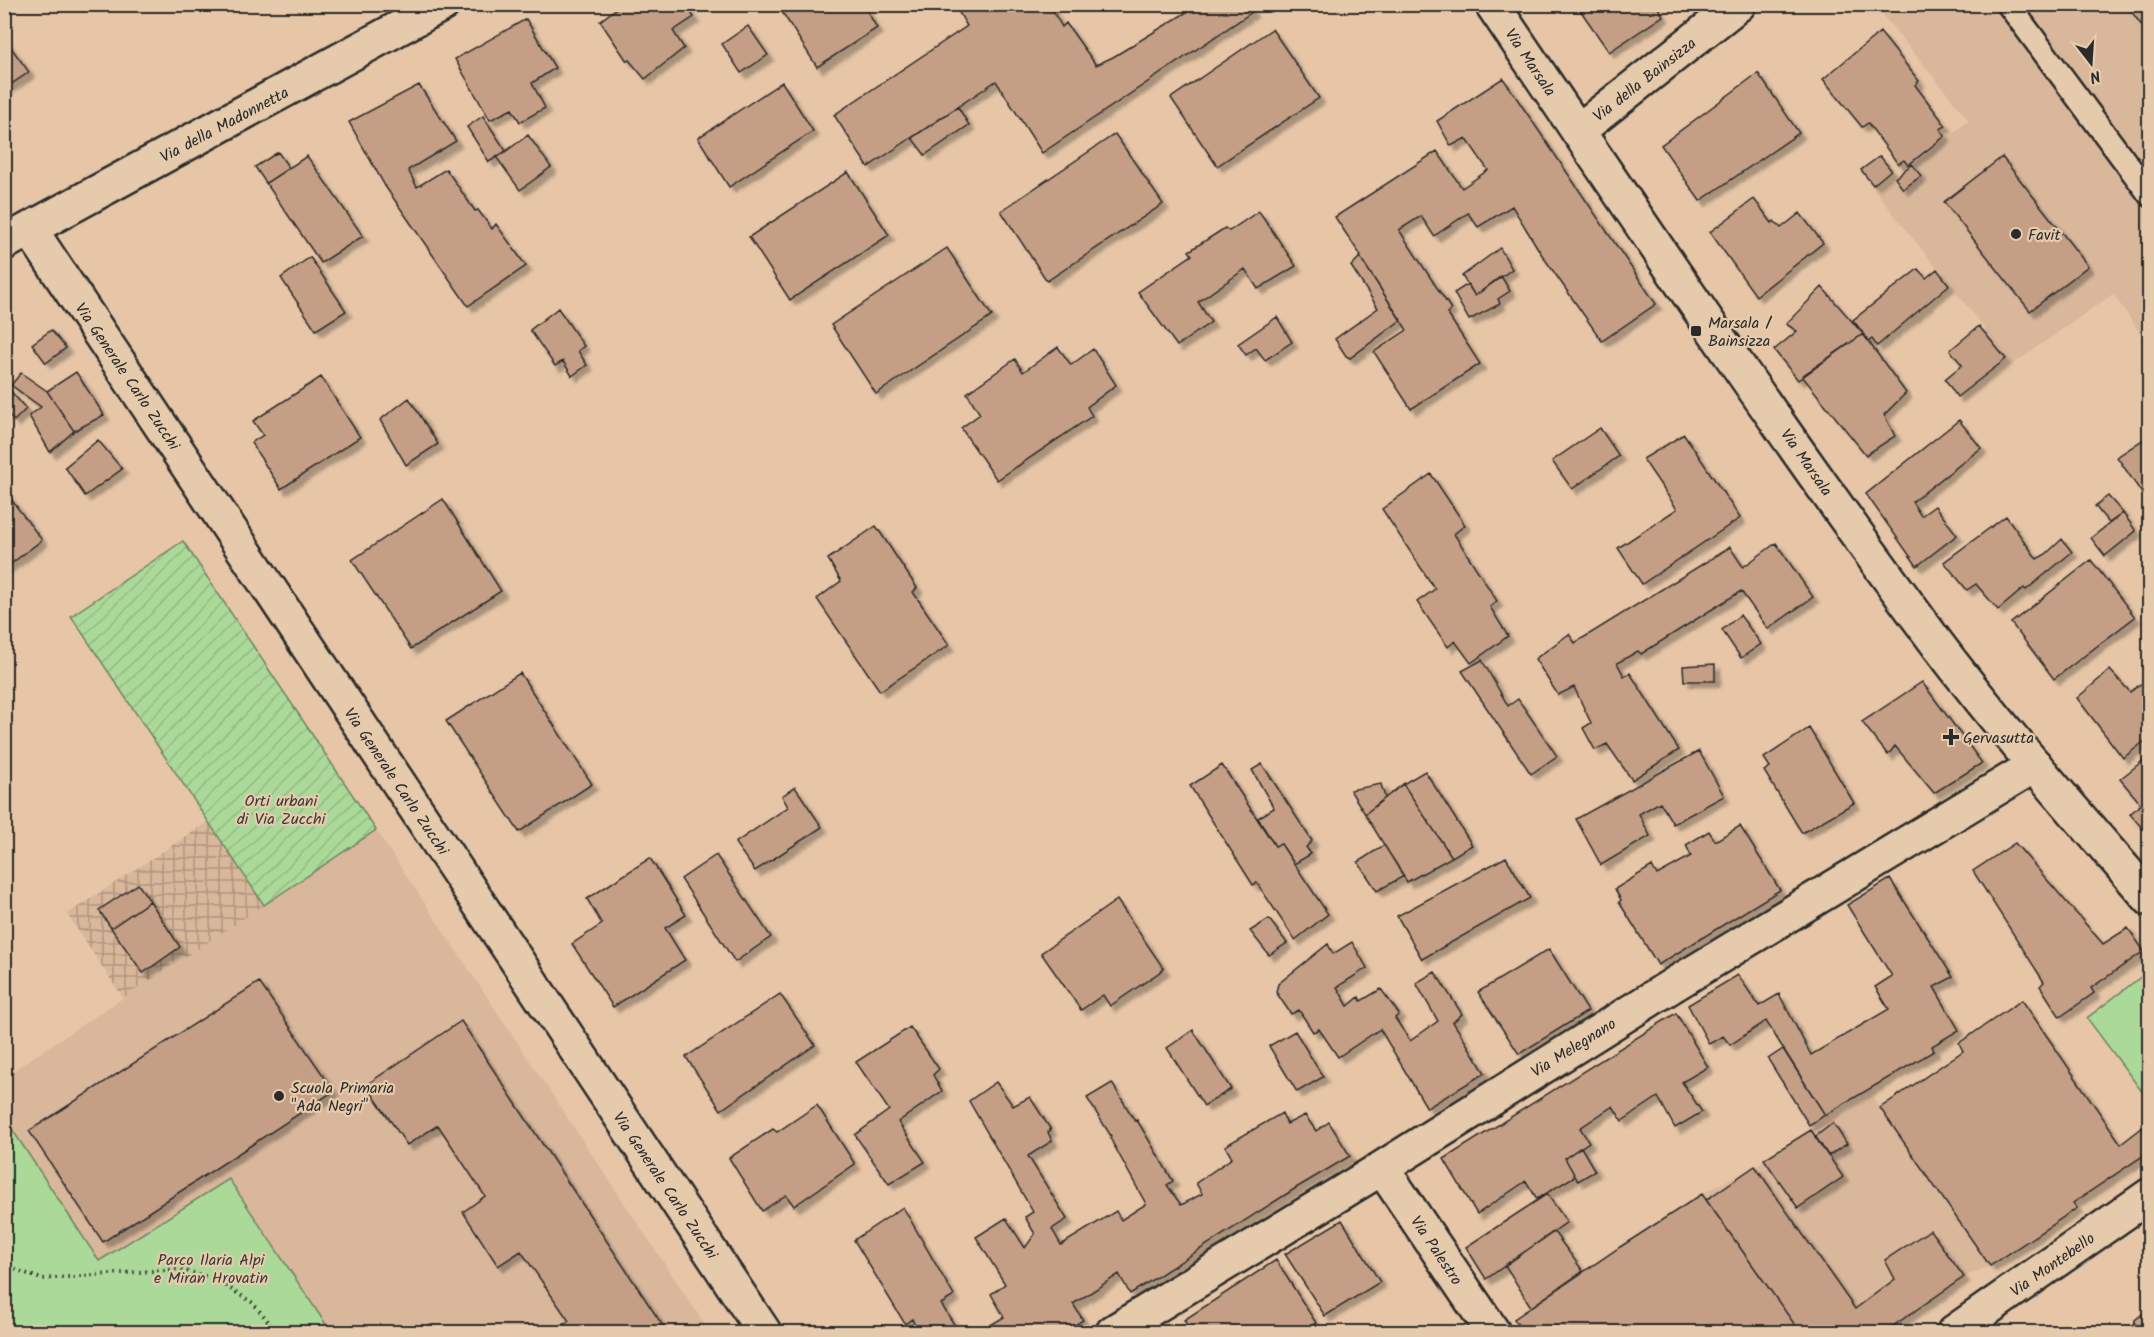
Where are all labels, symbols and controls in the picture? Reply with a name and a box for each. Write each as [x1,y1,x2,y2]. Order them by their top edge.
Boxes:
street label: Via Marsala [1498,24,1562,102]
street label: Via della Bainsizza [1588,32,1702,129]
north arrow [2061,33,2121,93]
text: N [2086,62,2103,89]
street label: Via della Madonnetta [156,81,294,170]
place label: Favit [2028,223,2061,248]
marker: Favit [2009,227,2023,241]
street label: Via Generale Carlo Zucchi [68,298,186,457]
place label: Marsala / Bainsizza [1708,311,1773,354]
marker: Marsala / Bainsizza [1689,324,1703,338]
street label: Via Marsala [1773,424,1838,502]
street label: Via Generale Carlo Zucchi [337,703,455,862]
place label: Gervasutta [1963,726,2034,751]
marker: Gervasutta [1944,730,1958,744]
park label: Orti urbani di Via Zucchi [237,789,327,832]
street label: Via Melegnano [1526,1012,1621,1084]
place label: Scuola Primaria "Ada Negri" [291,1076,394,1119]
marker: Scuola Primaria "Ada Negri" [272,1089,286,1103]
street label: Via Generale Carlo Zucchi [606,1107,724,1266]
street label: Via Palestro [1403,1211,1468,1291]
street label: Via Montebello [2005,1227,2100,1304]
park label: Parco Ilaria Alpi e Miran Hrovatin [154,1248,268,1291]

